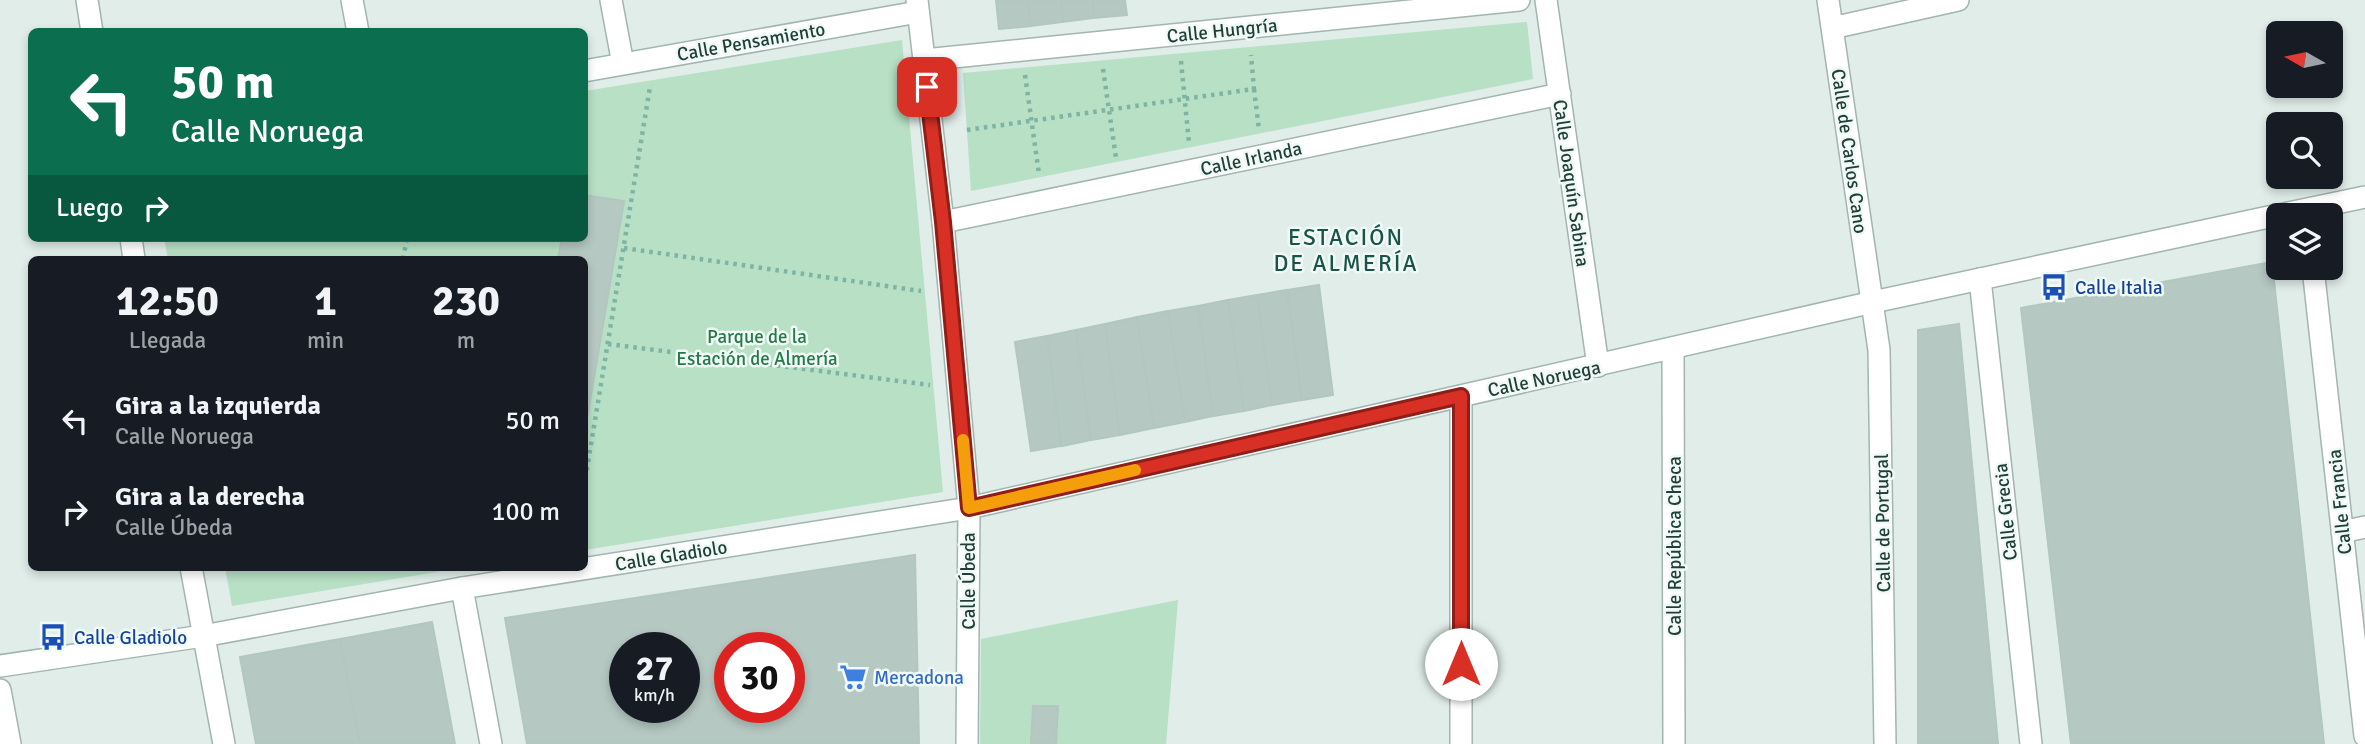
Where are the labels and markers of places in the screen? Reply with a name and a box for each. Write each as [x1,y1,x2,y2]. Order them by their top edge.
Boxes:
pin [897,57,957,117]
bus stop icon: Calle Italia [2039,272,2069,302]
place label: Calle Italia [2075,276,2163,300]
bus stop icon: Calle Gladiolo [38,622,68,652]
place label: Calle Gladiolo [74,626,187,650]
supermarket icon: Mercadona [838,662,868,692]
place label: Mercadona [874,666,964,690]

